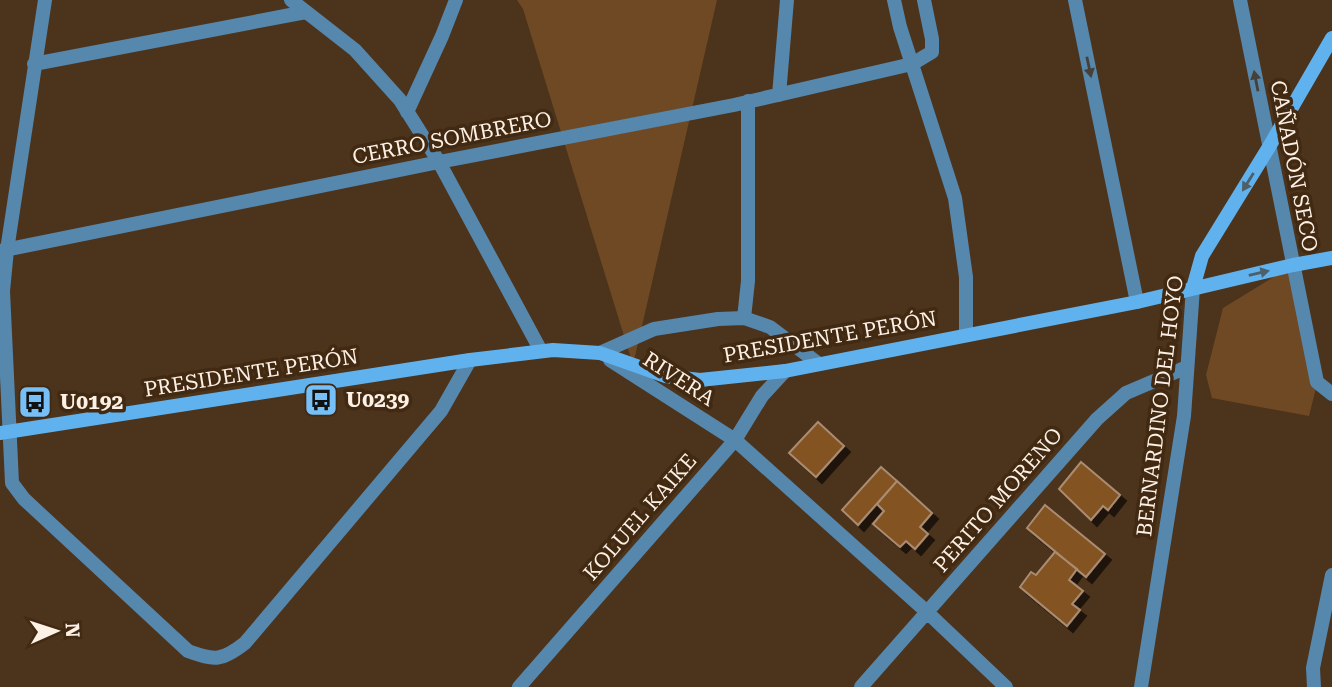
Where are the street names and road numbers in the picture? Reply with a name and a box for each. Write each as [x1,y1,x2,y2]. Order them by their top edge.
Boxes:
street label: CAÑADÓN SECO [1266,78,1323,254]
street label: CERRO SOMBRERO [350,107,554,169]
street label: BERNARDINO DEL HOYO [1132,274,1188,538]
street label: PRESIDENTE PERÓN [721,305,939,368]
street label: PRESIDENTE PERÓN [142,343,360,402]
street label: RIVERA [639,347,719,411]
street label: PERITO MORENO [929,423,1067,577]
street label: KOLUEL KAIKE [579,449,701,585]

